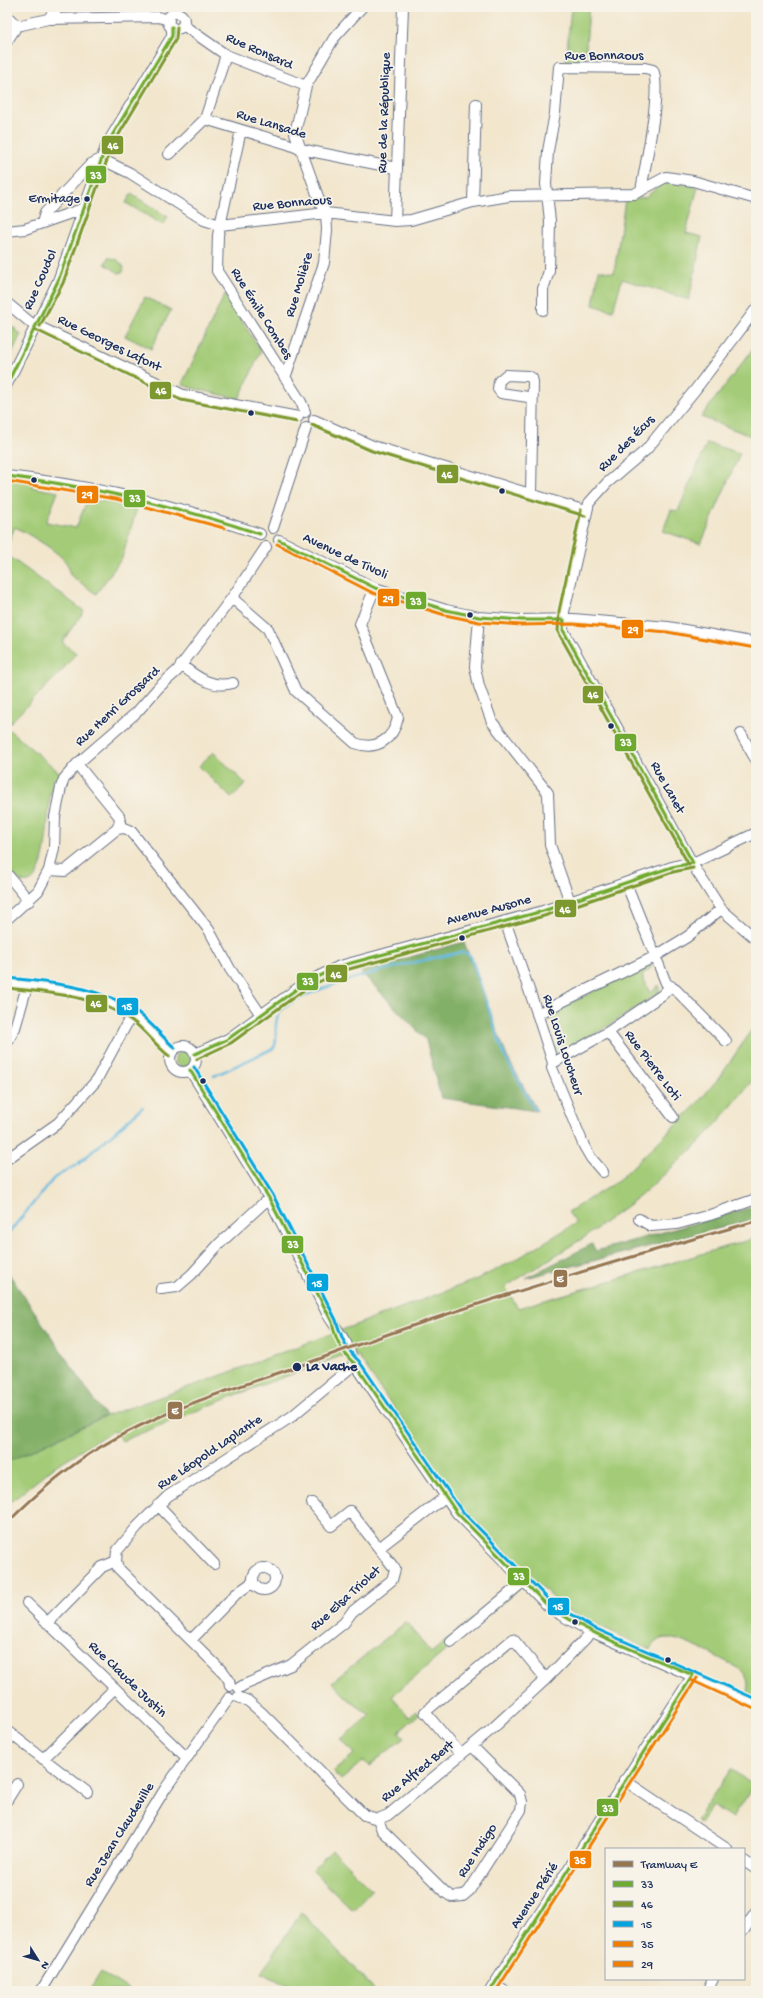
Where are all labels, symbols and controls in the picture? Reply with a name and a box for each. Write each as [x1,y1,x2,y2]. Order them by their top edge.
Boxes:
street label: Rue Ronsard [223,30,297,75]
street label: Rue Bonnaous [565,48,644,65]
street label: Rue de la République [374,51,396,174]
street label: Rue Lansade [234,106,309,144]
line badge: 46 [101,135,124,155]
text: 46 [107,141,119,153]
line badge: 33 [85,165,107,184]
text: 33 [89,171,102,183]
place label: Ermitage [29,192,80,207]
street label: Rue Bonnaous [252,192,333,216]
marker: Ermitage [82,194,92,204]
street label: Rue Coudol [20,247,62,313]
street label: Rue Molière [282,250,318,319]
street label: Rue Émile Combes [226,265,296,363]
street label: Rue Georges Lafont [54,312,165,377]
line badge: 46 [149,381,172,400]
text: 46 [155,386,167,398]
unlabelled marker [246,408,256,418]
street label: Rue des Écus [595,411,660,476]
line badge: 46 [436,464,459,484]
text: 46 [441,470,453,482]
unlabelled marker [29,475,39,485]
line badge: 29 [76,485,99,504]
unlabelled marker [497,486,507,496]
line badge: 33 [123,489,146,508]
text: 29 [82,490,93,502]
text: 33 [128,494,141,506]
street label: Avenue de Tivoli [300,530,390,584]
line badge: 29 [377,588,400,607]
line badge: 33 [405,591,427,610]
text: 29 [383,594,394,606]
text: 33 [409,597,422,609]
unlabelled marker [465,610,475,620]
line badge: 29 [621,619,644,639]
text: 29 [628,625,639,637]
street label: Rue Henri Grossard [72,662,165,751]
line badge: 46 [582,685,604,704]
text: 46 [587,690,599,702]
unlabelled marker [606,721,616,731]
line badge: 33 [614,733,637,752]
text: 33 [619,738,632,750]
street label: Rue Lanet [646,759,689,818]
street label: Avenue Ausone [445,891,534,930]
line badge: 46 [554,899,577,918]
text: 46 [559,905,571,917]
unlabelled marker [457,933,467,943]
line badge: 46 [325,964,348,983]
text: 46 [330,970,342,982]
line badge: 33 [296,972,319,991]
text: 33 [301,977,314,989]
street label: Rue Louis Loucheur [538,992,587,1099]
line badge: 46 [85,994,108,1013]
line badge: 15 [116,997,139,1016]
text: 46 [90,999,102,1011]
text: 15 [121,1002,132,1014]
street label: Rue Pierre Loti [620,1027,684,1105]
unlabelled marker [198,1076,208,1086]
line badge: 33 [281,1235,304,1254]
text: 33 [286,1240,299,1252]
line badge: E [553,1269,568,1288]
line badge: 15 [306,1273,329,1292]
text: E [556,1274,565,1286]
text: 15 [311,1279,322,1291]
place label: La Vache [306,1359,358,1376]
marker: La Vache [291,1361,303,1373]
line badge: E [167,1401,183,1420]
text: E [171,1406,180,1418]
street label: Rue Léopold Laplante [154,1411,266,1494]
street label: Rue Elsa Triolet [307,1562,386,1635]
line badge: 33 [507,1567,530,1586]
text: 33 [512,1572,525,1584]
line badge: 15 [547,1597,570,1616]
text: 15 [552,1602,563,1614]
unlabelled marker [570,1617,580,1627]
street label: Rue Claude Justin [84,1638,170,1722]
unlabelled marker [663,1655,673,1665]
street label: Rue Alfred Bert [378,1737,459,1807]
street label: Rue Jean Claudeville [81,1779,159,1890]
line badge: 33 [596,1798,619,1817]
text: 33 [601,1804,614,1816]
street label: Rue Indigo [454,1821,502,1881]
legend [605,1848,745,1980]
line badge: 35 [569,1850,592,1869]
text: 35 [573,1856,586,1868]
street label: Avenue Périé [507,1859,563,1932]
text: Tramway E [640,1859,698,1873]
text: 33 [640,1879,653,1893]
text: 46 [641,1899,654,1913]
text: 15 [640,1919,652,1933]
text: 35 [640,1939,654,1953]
north arrow [18,1940,58,1980]
text: N [37,1958,51,1971]
text: 29 [641,1959,653,1973]

